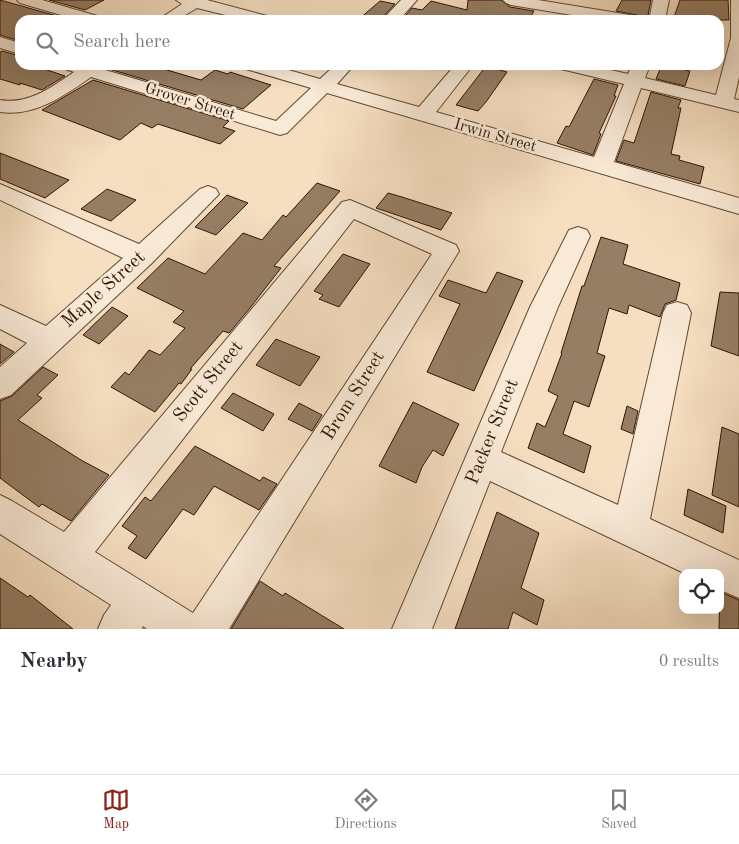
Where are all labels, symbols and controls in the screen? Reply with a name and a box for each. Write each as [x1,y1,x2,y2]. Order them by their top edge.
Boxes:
search box [15,15,724,70]
icon: search [33,29,61,57]
text: Search here [73,33,170,52]
street label: Grover Street [143,81,238,123]
street label: Irwin Street [452,117,538,156]
street label: Maple Street [59,248,149,332]
street label: Scott Street [171,338,247,426]
street label: Brom Street [319,348,389,444]
street label: Packer Street [463,377,523,487]
map controls [679,569,724,614]
button: locate [679,569,724,614]
text: Nearby [20,651,88,672]
text: 0 results [659,654,719,670]
tab: Map [102,786,130,833]
tab: Directions [335,786,397,833]
tab: Saved [601,786,637,833]

